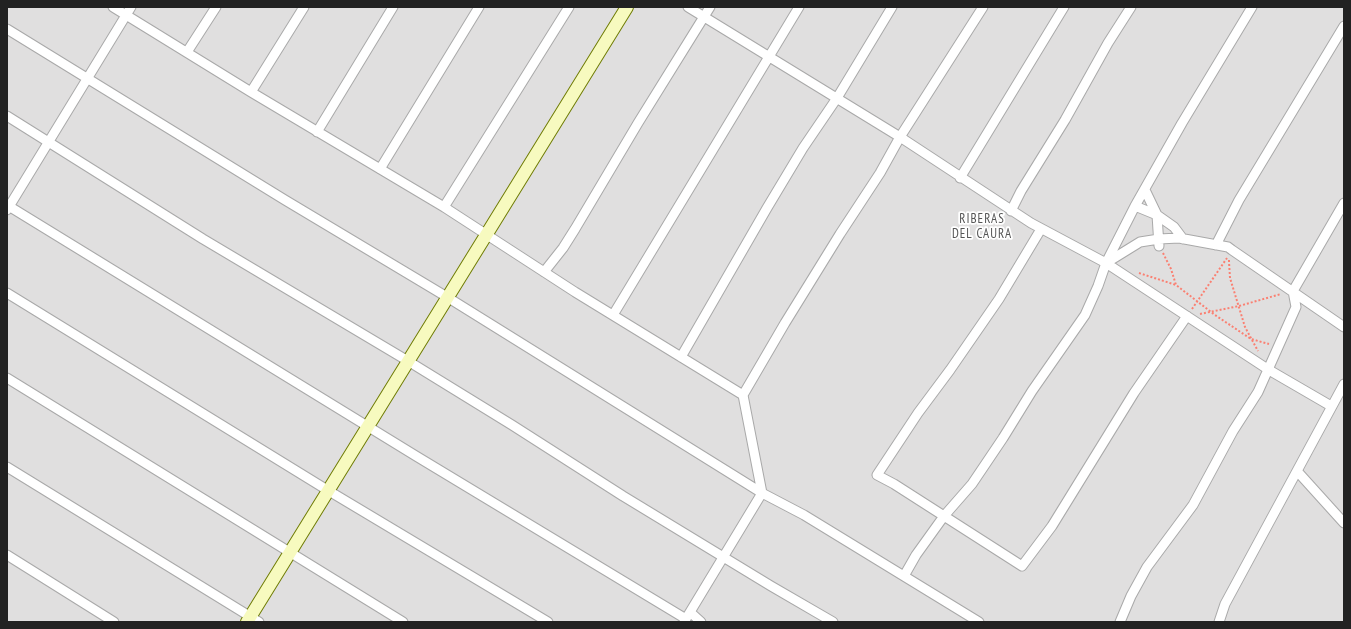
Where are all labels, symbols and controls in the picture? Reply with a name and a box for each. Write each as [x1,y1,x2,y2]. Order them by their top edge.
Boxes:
district label: RIBERAS DEL CAURA [952,211,1012,242]

